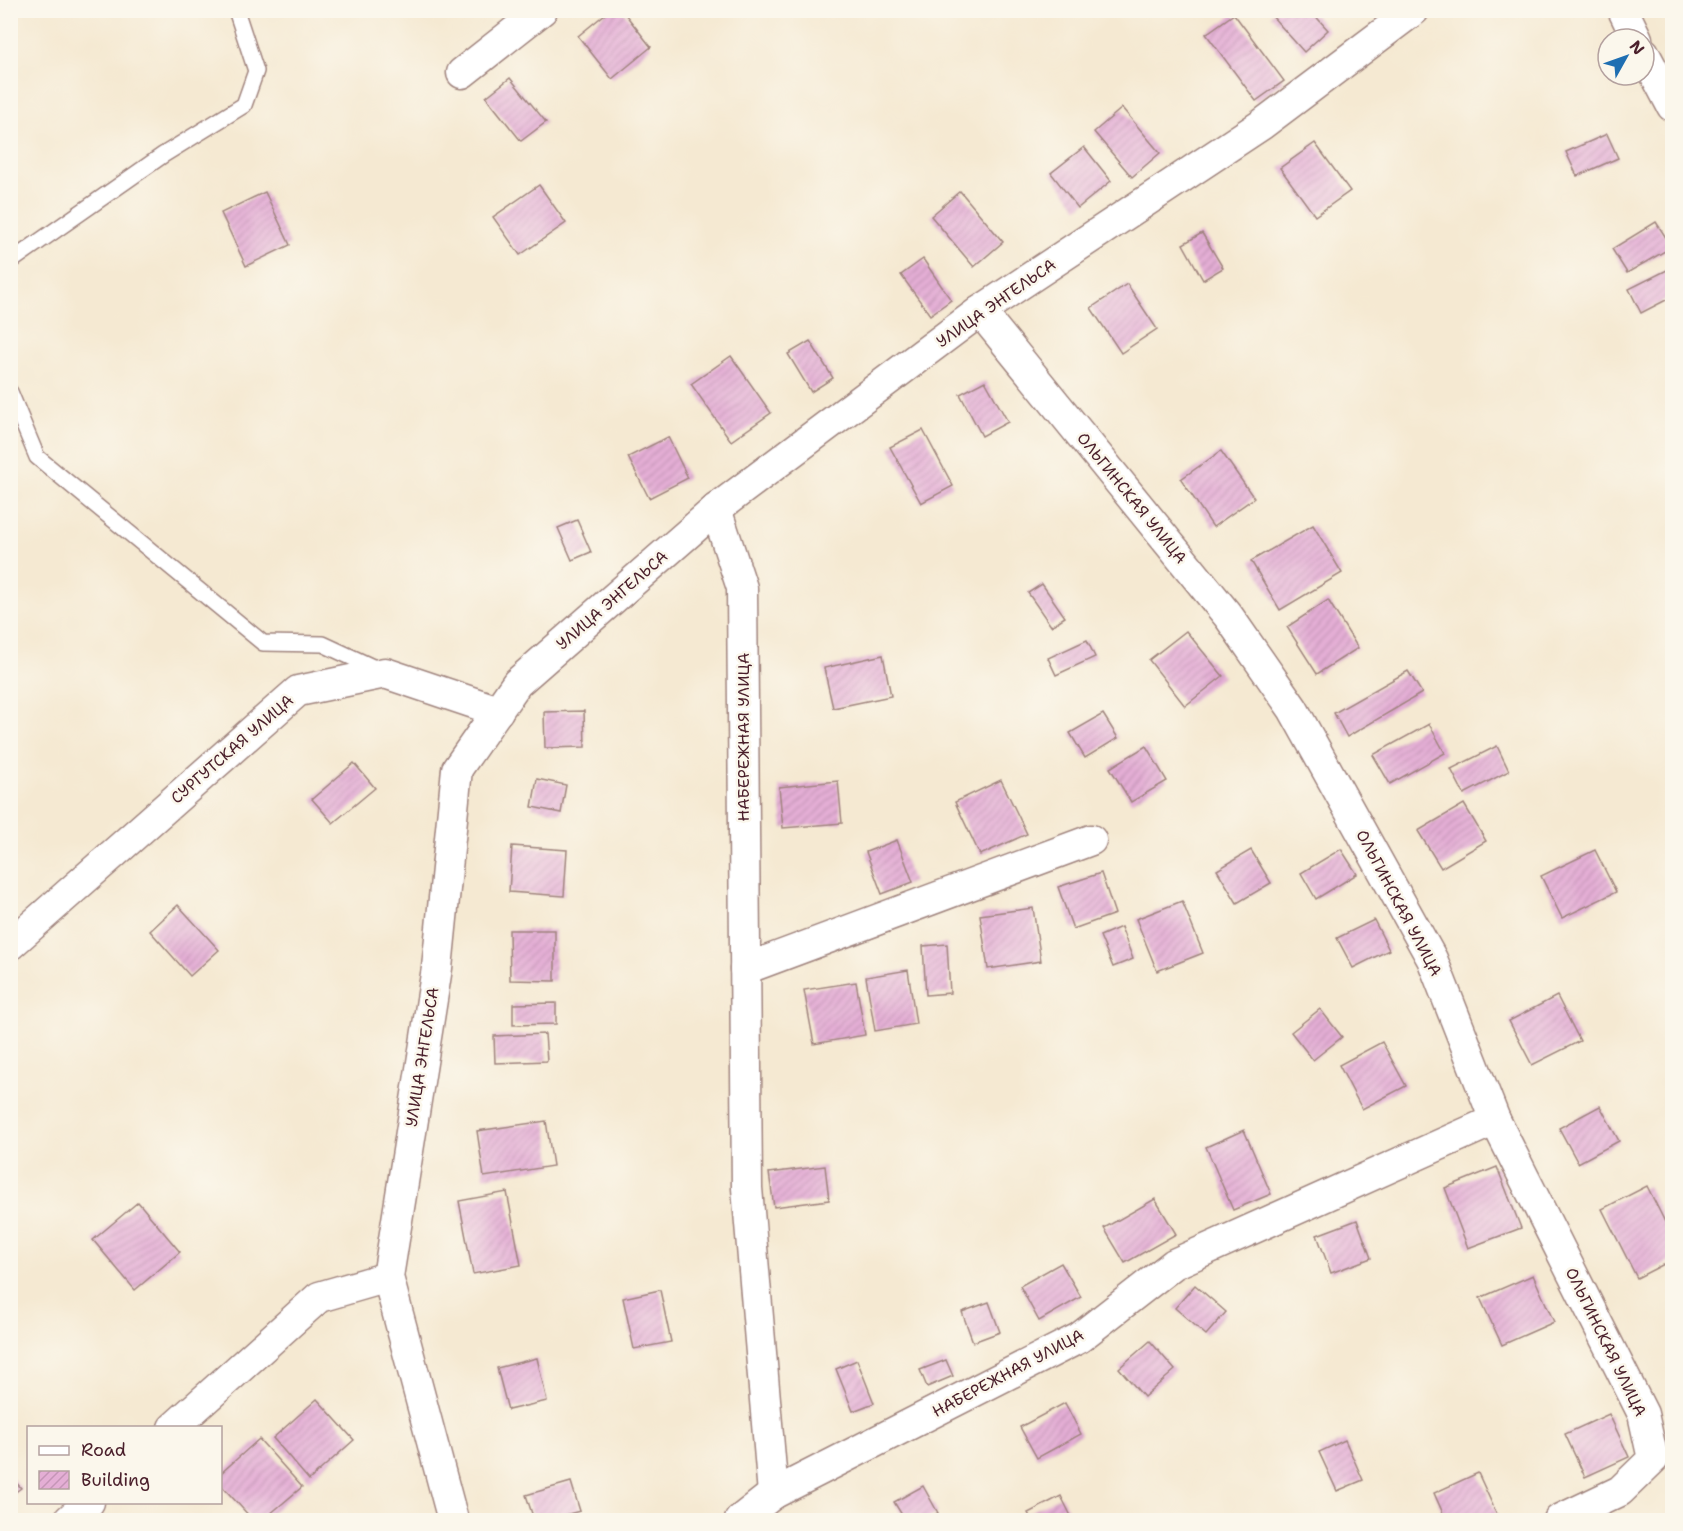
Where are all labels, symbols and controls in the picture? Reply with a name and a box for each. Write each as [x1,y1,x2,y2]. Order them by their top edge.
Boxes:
north arrow [1596,27,1656,87]
text: N [1625,36,1649,59]
street label: УЛИЦА ЭНГЕЛЬСА [932,254,1060,352]
street label: ОЛЬГИНСКАЯ УЛИЦА [1072,428,1192,568]
street label: УЛИЦА ЭНГЕЛЬСА [552,546,672,654]
street label: НАБЕРЕЖНАЯ УЛИЦА [733,653,754,821]
street label: СУРГУТСКАЯ УЛИЦА [166,690,298,808]
street label: ОЛЬГИНСКАЯ УЛИЦА [1351,826,1447,980]
street label: УЛИЦА ЭНГЕЛЬСА [401,986,443,1128]
street label: ОЛЬГИНСКАЯ УЛИЦА [1561,1264,1651,1420]
street label: НАБЕРЕЖНАЯ УЛИЦА [929,1324,1087,1422]
legend [27,1426,222,1504]
text: Road [81,1438,126,1462]
text: Building [81,1468,150,1492]

